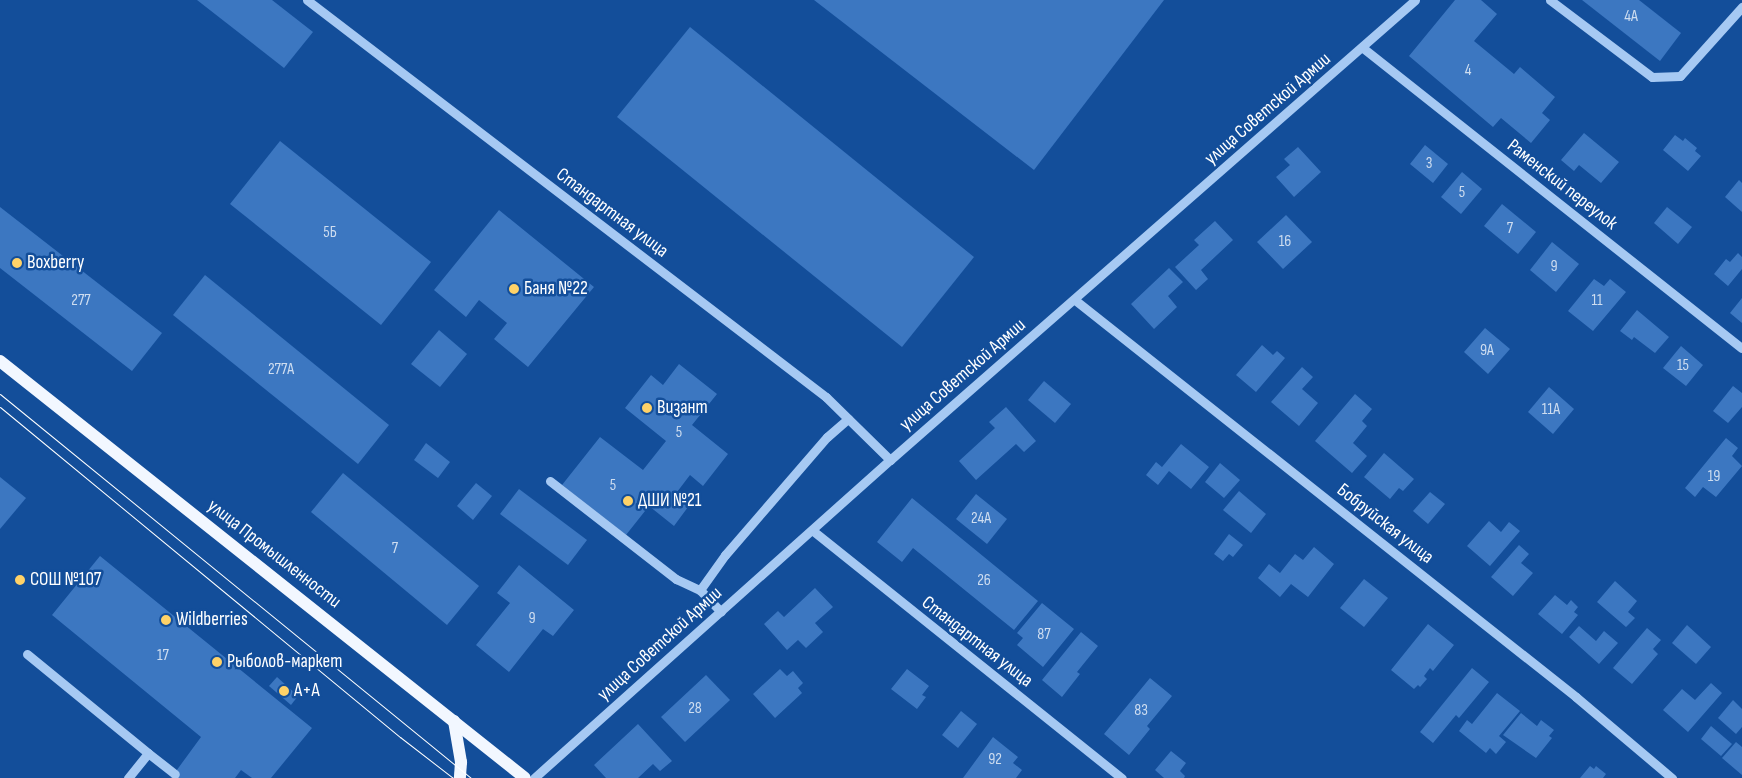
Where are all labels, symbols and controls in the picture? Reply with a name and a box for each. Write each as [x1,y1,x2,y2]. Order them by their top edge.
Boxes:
house number: 4А [1624,7,1638,27]
street label: улица Советской Армии [1200,48,1336,170]
house number: 4 [1465,61,1471,81]
street label: Раменский переулок [1502,135,1622,235]
house number: 3 [1426,154,1432,174]
street label: Стандартная улица [551,163,673,263]
house number: 5 [1459,183,1465,203]
house number: 7 [1507,219,1513,239]
house number: 5Б [323,223,337,243]
house number: 16 [1279,232,1291,252]
place label: Boxberry [27,252,84,274]
marker: Boxberry [11,257,23,269]
house number: 9 [1550,257,1558,277]
place label: Баня №22 [524,278,588,300]
marker: Баня №22 [508,283,520,295]
house number: 277 [71,291,91,311]
house number: 11 [1591,291,1603,311]
street label: улица Советской Армии [895,314,1031,436]
house number: 9А [1480,341,1494,361]
house number: 15 [1677,356,1689,376]
house number: 277А [268,360,294,380]
place label: Визант [657,397,708,419]
house number: 11А [1542,400,1560,420]
marker: Визант [641,402,653,414]
house number: 5 [676,423,682,443]
house number: 19 [1708,467,1720,487]
house number: 5 [610,476,616,496]
street label: Бобруйская улица [1332,479,1438,569]
place label: ДШИ №21 [638,490,702,512]
street label: улица Промышленности [203,495,345,613]
marker: ДШИ №21 [622,495,634,507]
house number: 24А [971,509,991,529]
house number: 7 [392,539,398,559]
place label: СОШ №107 [30,569,101,591]
house number: 26 [977,571,991,591]
marker: СОШ №107 [14,574,26,586]
street label: улица Советской Армии [593,582,727,706]
street label: Стандартная улица [917,592,1037,692]
place label: Wildberries [176,609,248,631]
house number: 9 [528,609,536,629]
marker: Wildberries [160,614,172,626]
house number: 87 [1037,625,1051,645]
house number: 17 [157,646,169,666]
place label: Рыболов-маркет [227,651,342,673]
marker: Рыболов-маркет [211,656,223,668]
place label: А+A [294,680,320,702]
marker: А+A [278,685,290,697]
house number: 28 [688,699,702,719]
house number: 83 [1134,701,1148,721]
house number: 92 [988,750,1002,770]

